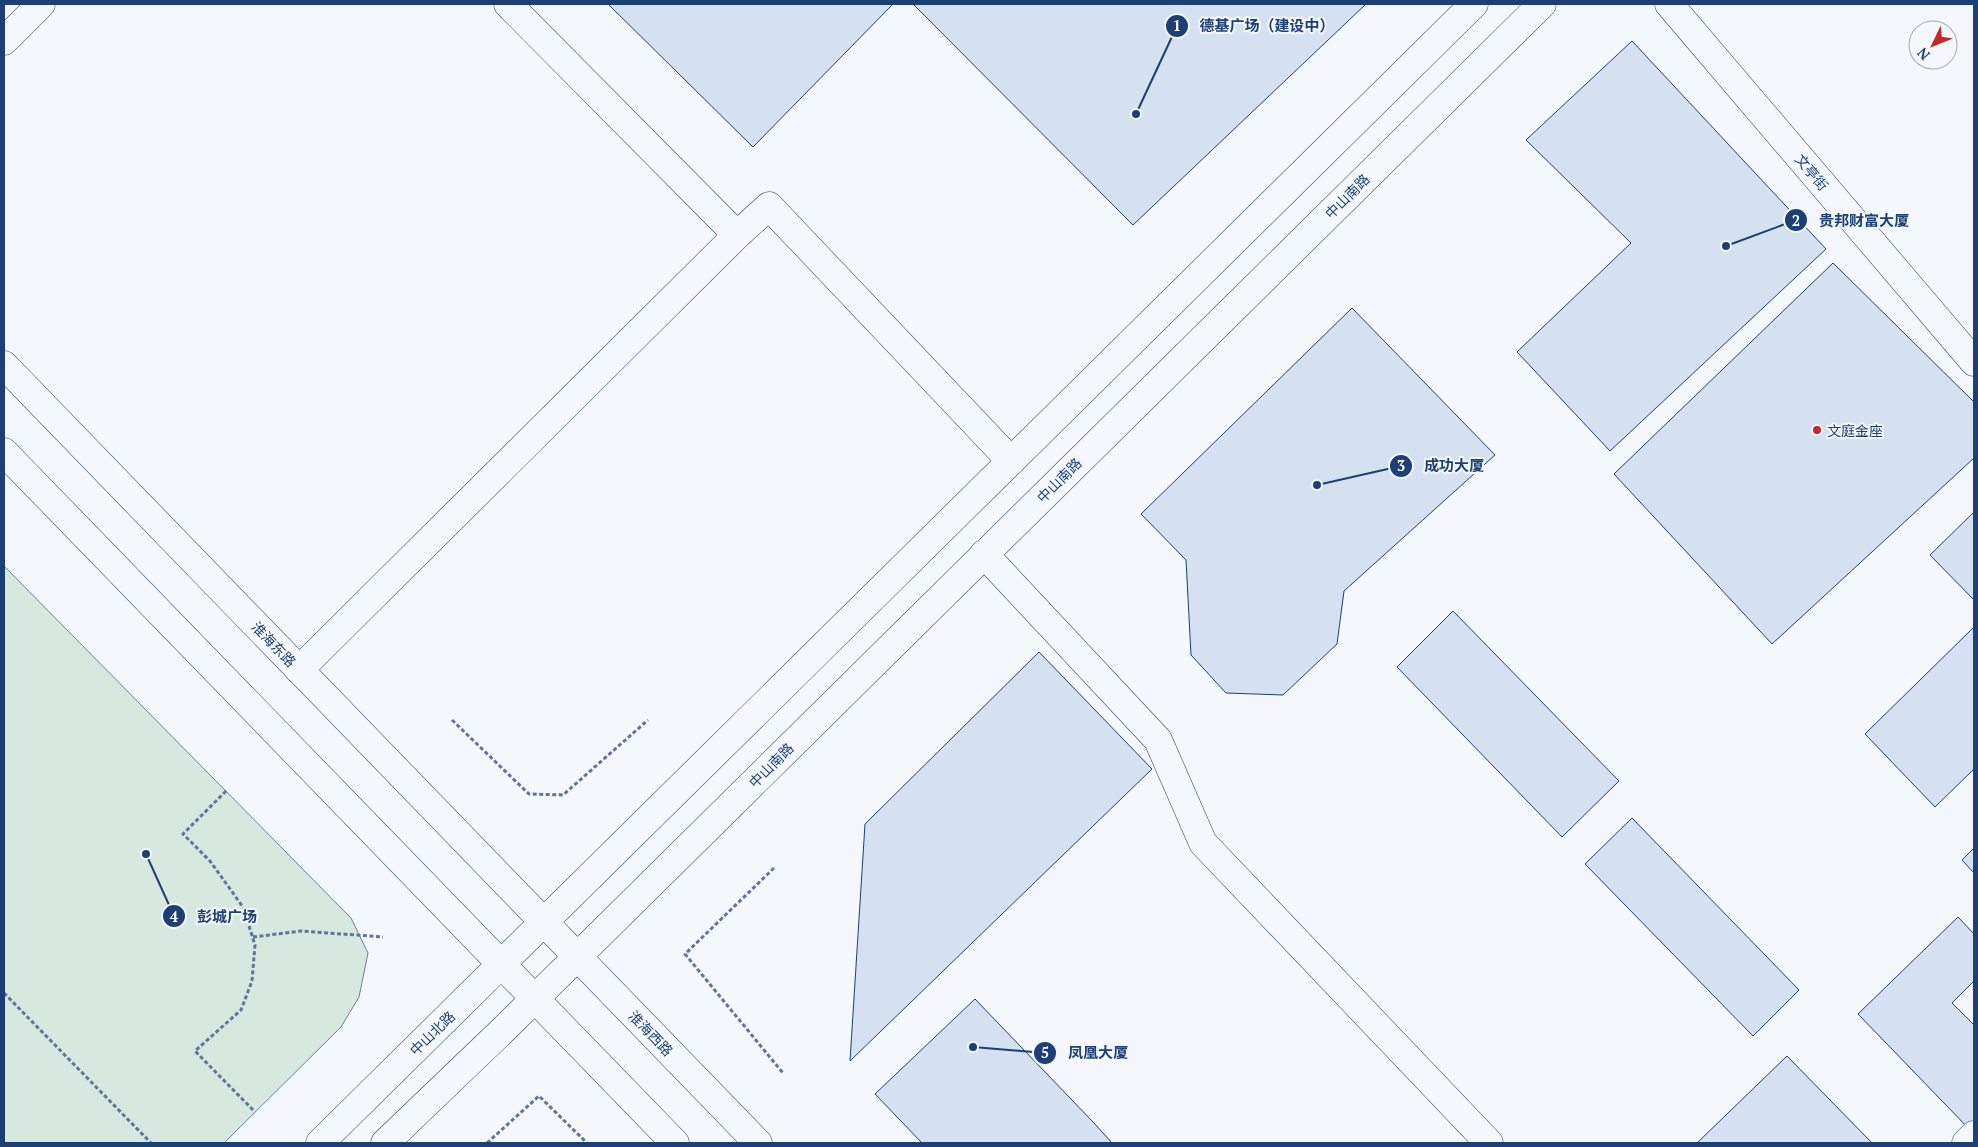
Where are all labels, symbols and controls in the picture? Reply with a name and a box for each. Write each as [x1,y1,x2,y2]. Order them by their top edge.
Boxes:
callout: 德基广场（建设中） [1164,11,1344,41]
text: 1 [1173,15,1181,35]
text: 德基广场（建设中） [1199,15,1335,35]
north arrow [1908,20,1958,70]
text: N [1912,44,1934,65]
street label: 文亭街 [1791,150,1833,194]
street label: 中山南路 [1320,169,1374,223]
callout: 贵邦财富大厦 [1784,205,1919,235]
text: 2 [1792,210,1800,230]
text: 贵邦财富大厦 [1819,210,1909,230]
place label: 文庭金座 [1827,421,1883,440]
marker: 文庭金座 [1811,424,1823,436]
callout: 成功大厦 [1389,451,1494,481]
street label: 中山南路 [1032,453,1086,507]
text: 3 [1397,455,1405,475]
text: 成功大厦 [1424,455,1484,475]
street label: 淮海东路 [248,617,300,671]
street label: 中山南路 [744,738,798,792]
callout: 彭城广场 [162,901,267,931]
text: 4 [170,906,179,926]
text: 彭城广场 [197,906,257,926]
street label: 淮海西路 [625,1006,677,1060]
street label: 中山北路 [405,1007,459,1059]
callout: 凤凰大厦 [1033,1038,1138,1068]
text: 5 [1041,1042,1049,1062]
text: 凤凰大厦 [1068,1042,1128,1062]

